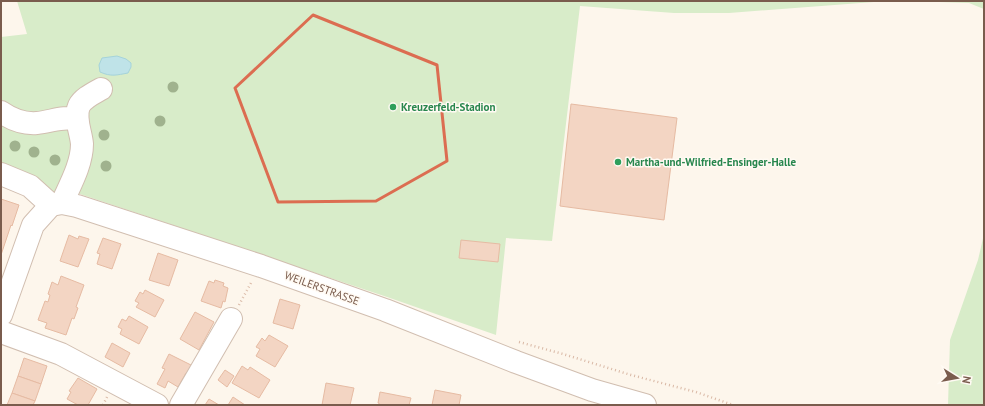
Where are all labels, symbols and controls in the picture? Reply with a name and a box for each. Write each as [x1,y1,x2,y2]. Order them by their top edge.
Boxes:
place label: Kreuzerfeld-Stadion [401,100,495,114]
marker: Kreuzerfeld-Stadion [388,102,398,112]
place label: Martha-und-Wilfried-Ensinger-Halle [626,155,797,169]
marker: Martha-und-Wilfried-Ensinger-Halle [613,157,623,167]
street label: WEILERSTRASSE [283,268,361,308]
north arrow [937,358,977,398]
text: N [959,375,974,385]

